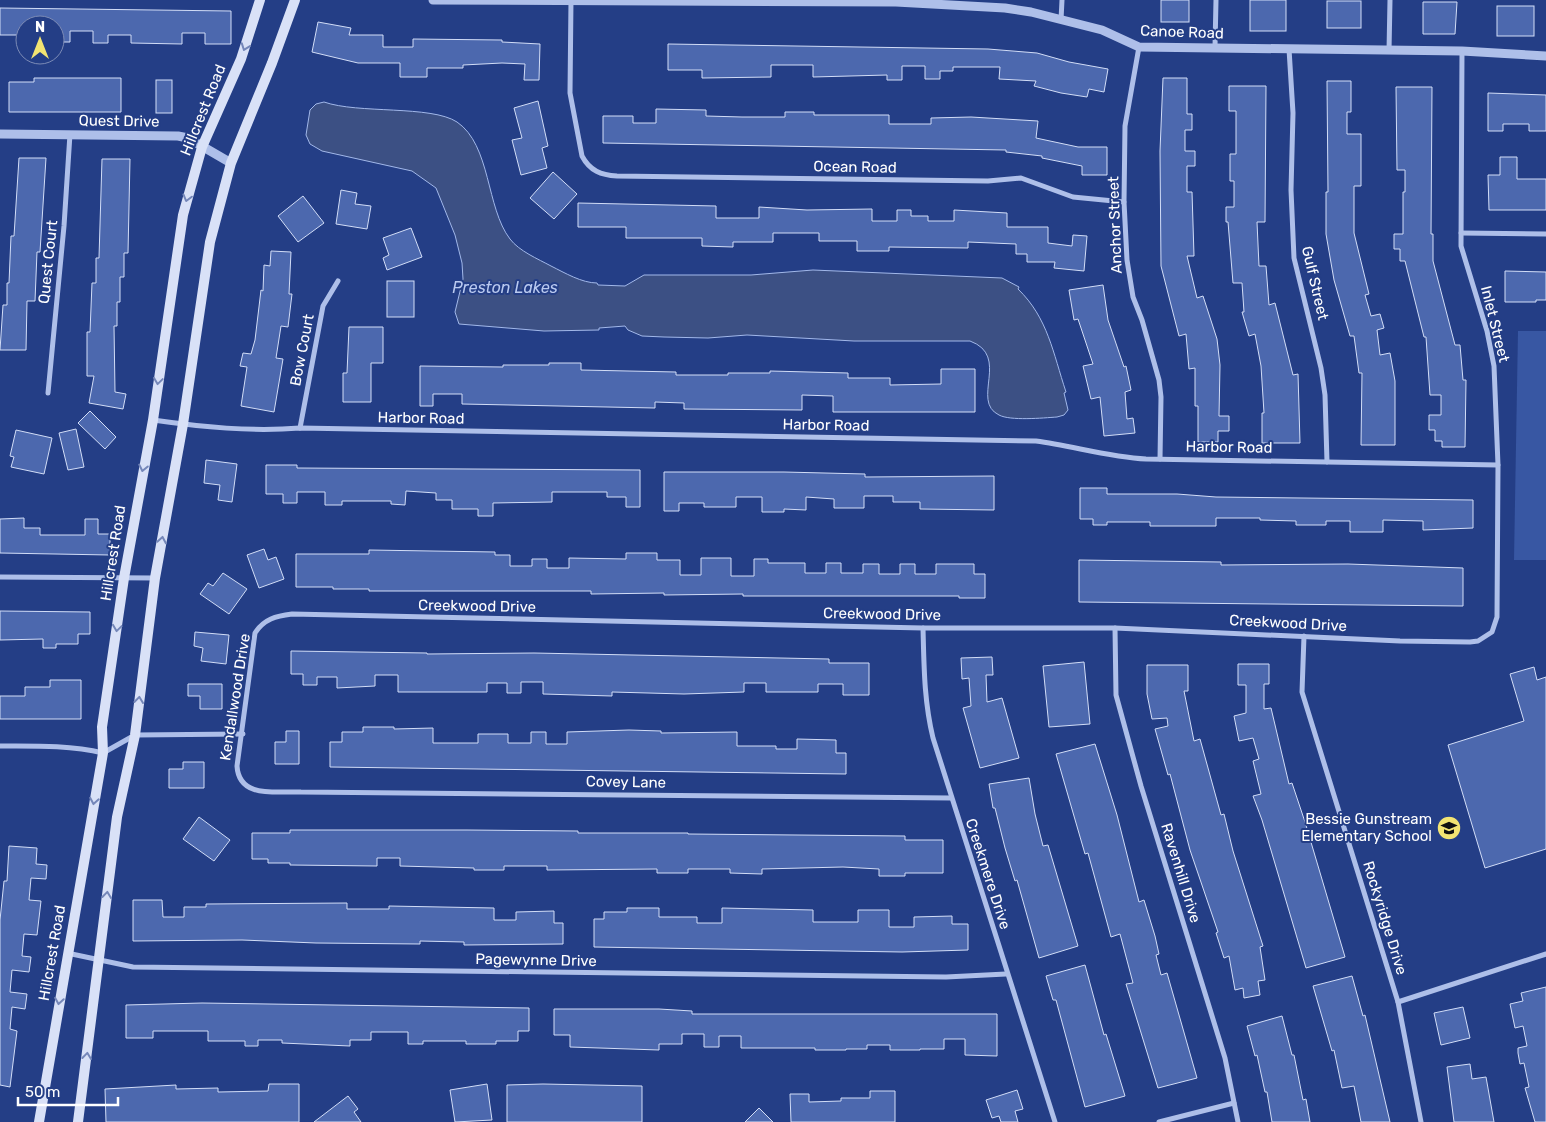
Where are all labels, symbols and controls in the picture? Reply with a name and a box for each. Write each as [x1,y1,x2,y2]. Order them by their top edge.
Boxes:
north arrow [15,15,65,65]
text: N [35,19,45,36]
street label: Canoe Road [1140,22,1224,42]
one-way arrow [241,42,251,50]
street label: Hillcrest Road [177,62,229,158]
street label: Quest Drive [78,111,160,131]
street label: Ocean Road [813,157,897,177]
street label: Anchor Street [1104,176,1126,274]
one-way arrow [183,194,193,202]
street label: Quest Court [35,219,61,305]
street label: Gulf Street [1298,244,1332,322]
water label: Preston Lakes [452,278,558,297]
street label: Inlet Street [1477,284,1513,364]
street label: Bow Court [286,312,318,388]
one-way arrow [153,378,164,386]
street label: Harbor Road [377,408,465,428]
street label: Harbor Road [782,415,870,435]
street label: Harbor Road [1185,437,1273,457]
one-way arrow [138,463,149,472]
street label: Hillcrest Road [97,504,129,602]
one-way arrow [156,535,166,544]
street label: Creekwood Drive [418,596,536,616]
street label: Creekwood Drive [823,604,941,624]
street label: Creekwood Drive [1229,611,1347,635]
one-way arrow [112,624,123,632]
street label: Kendallwood Drive [216,632,254,762]
one-way arrow [133,696,144,704]
street label: Covey Lane [586,772,666,792]
one-way arrow [90,797,100,805]
place label: Bessie Gunstream Elementary School [1301,810,1432,845]
school or university icon: Bessie Gunstream Elementary School [1436,815,1462,841]
street label: Creekmere Drive [962,816,1014,932]
street label: Ravenhill Drive [1157,821,1205,925]
street label: Rockyridge Drive [1359,859,1411,977]
one-way arrow [101,891,112,899]
street label: Hillcrest Road [35,904,69,1002]
street label: Pagewynne Drive [475,950,597,970]
one-way arrow [54,997,64,1005]
one-way arrow [81,1052,92,1060]
scale bar [18,1074,118,1106]
text: 50 m [25,1083,60,1101]

